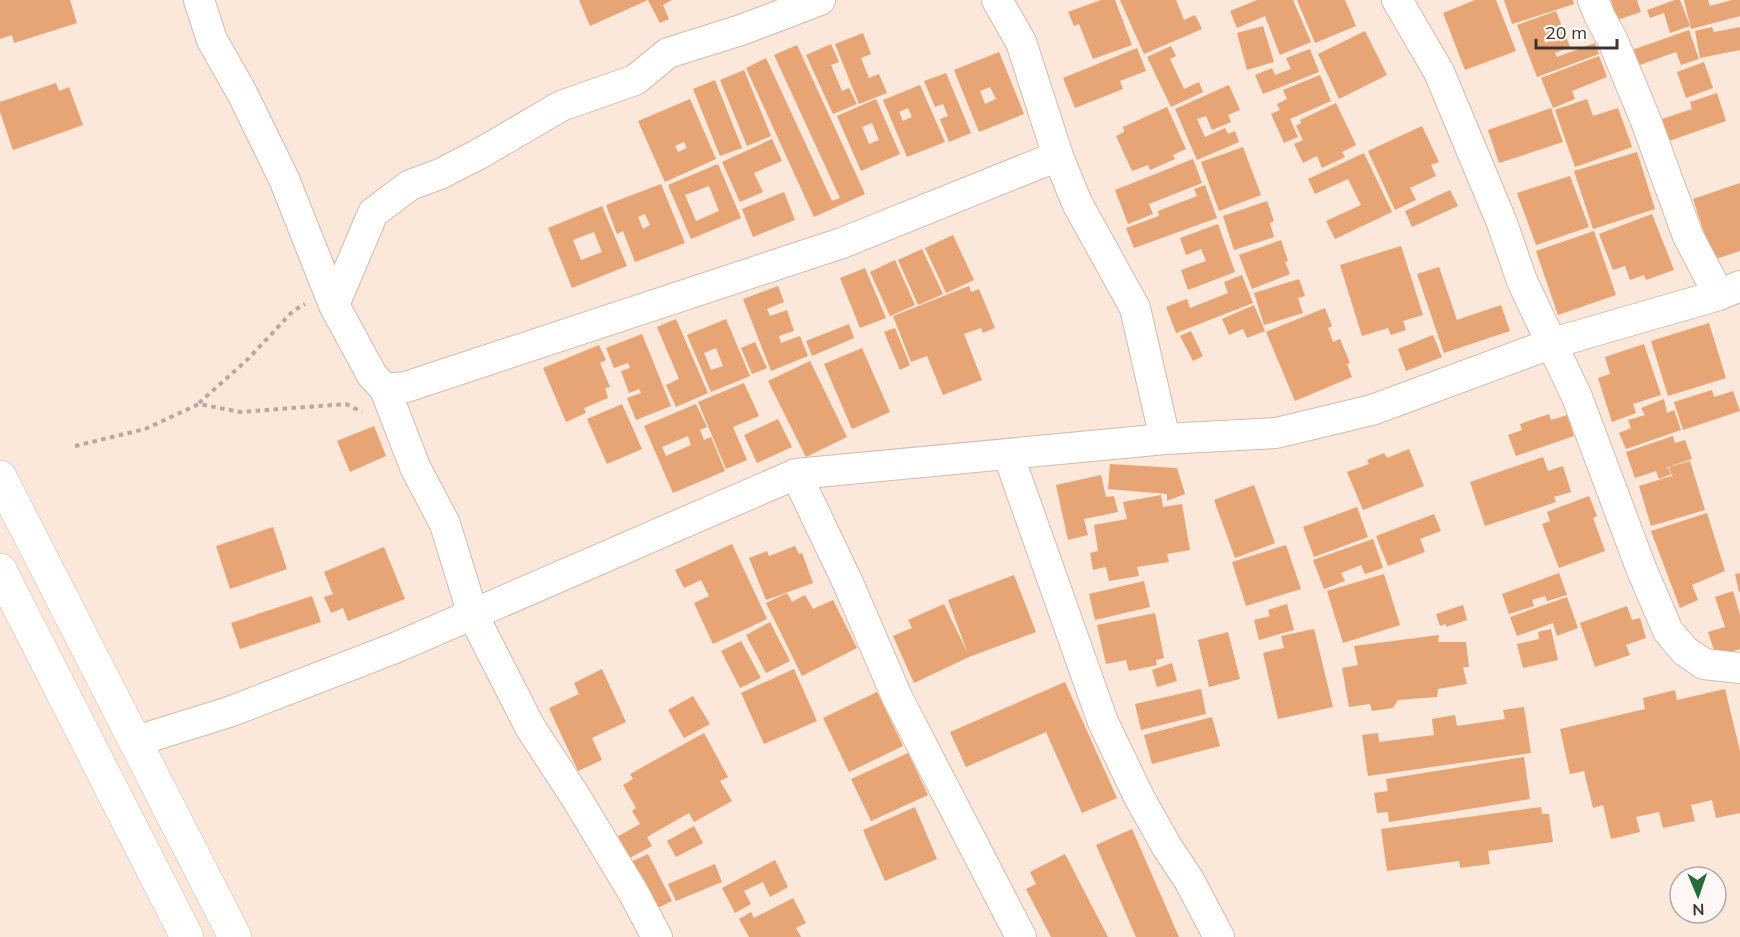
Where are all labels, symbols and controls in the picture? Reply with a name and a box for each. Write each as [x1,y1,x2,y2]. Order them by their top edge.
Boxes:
scale bar [1536,12,1617,50]
text: 20 m [1545,21,1587,44]
north arrow [1668,865,1728,925]
text: N [1692,900,1705,920]

